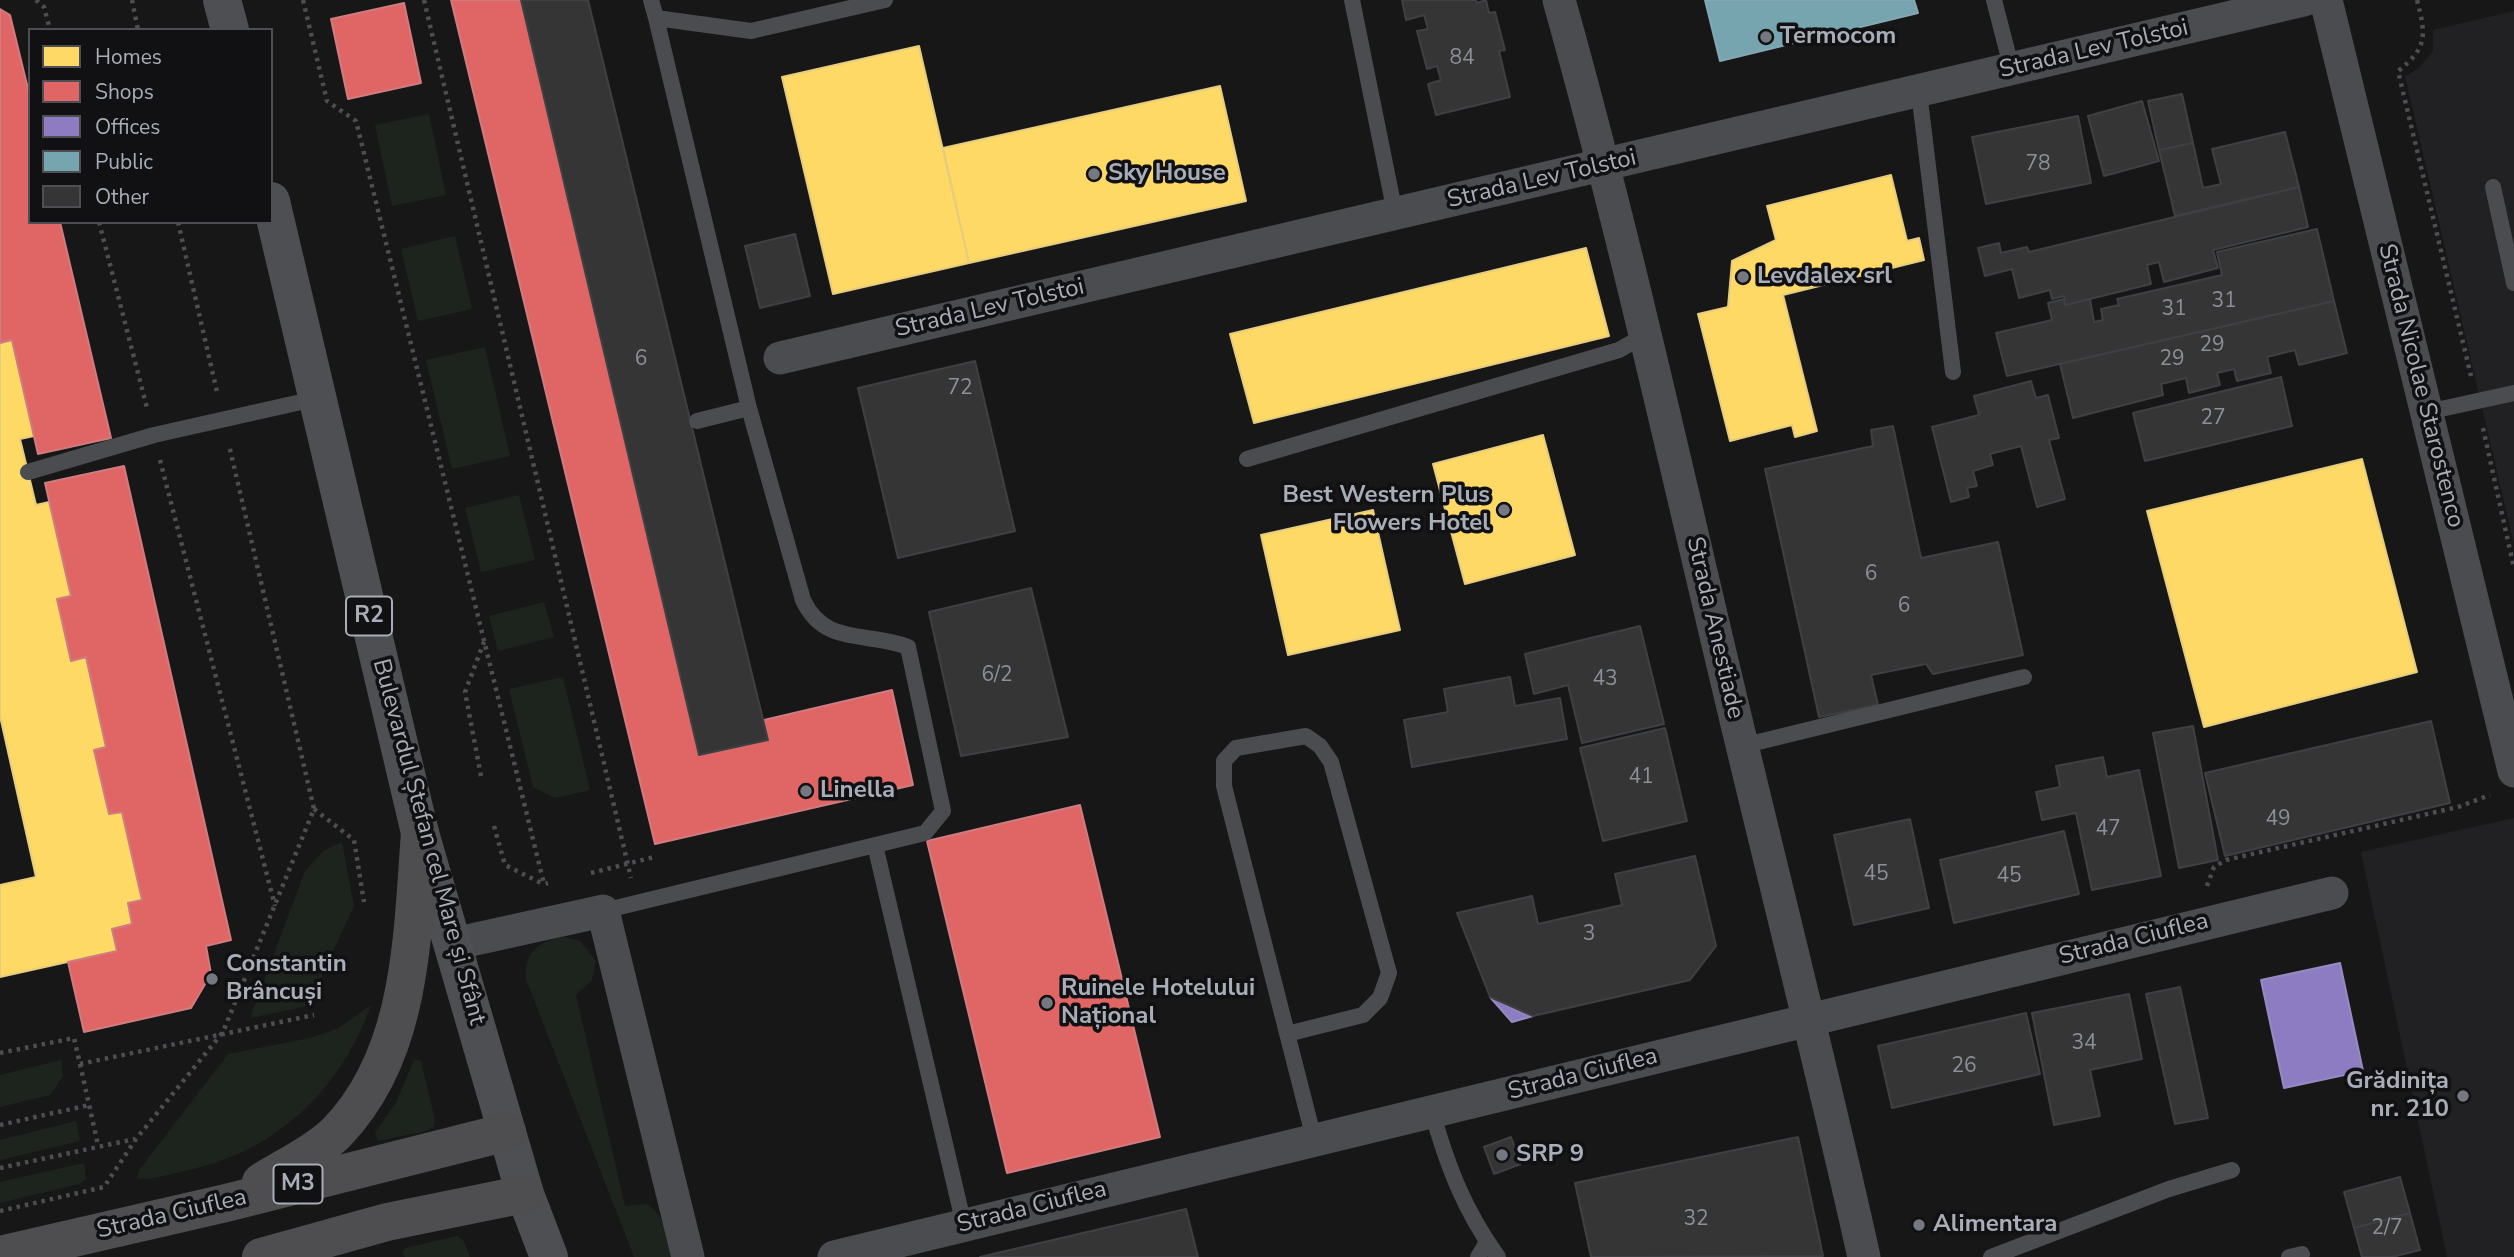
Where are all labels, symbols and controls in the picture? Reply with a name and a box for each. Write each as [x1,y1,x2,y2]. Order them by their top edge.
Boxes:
street label: Strada Lev Tolstoi [1997,14,2191,86]
place label: Termocom [1780,23,1896,51]
legend [28,28,273,224]
marker: Termocom [1758,29,1774,45]
text: Homes [95,43,162,71]
house number: 84 [1449,46,1475,72]
text: Shops [95,78,154,106]
text: Offices [95,113,160,141]
street label: Strada Lev Tolstoi [1445,144,1639,216]
text: Public [95,148,153,176]
house number: 78 [2025,152,2051,178]
place label: Sky House [1108,160,1226,188]
marker: Sky House [1086,166,1102,182]
text: Other [95,183,149,211]
street label: Strada Nicolae Starostenco [2371,241,2469,531]
place label: Levdalex srl [1757,263,1892,291]
marker: Levdalex srl [1735,269,1751,285]
street label: Strada Lev Tolstoi [893,273,1087,345]
house number: 31 [2211,289,2237,315]
house number: 31 [2161,297,2187,323]
house number: 29 [2199,333,2225,359]
house number: 6 [635,347,647,373]
house number: 29 [2159,347,2185,373]
house number: 72 [947,376,973,402]
house number: 27 [2200,406,2226,432]
place label: Best Western Plus Flowers Hotel [1282,482,1490,538]
marker: Best Western Plus Flowers Hotel [1496,502,1512,518]
street label: Strada Anestiade [1679,534,1749,722]
house number: 6 [1865,562,1877,588]
house number: 6 [1898,594,1910,620]
road number: R2 [346,596,392,636]
street label: Bulevardul Ștefan cel Mare și Sfânt [365,656,491,1028]
house number: 6/2 [981,663,1013,689]
house number: 43 [1592,667,1618,693]
house number: 41 [1628,765,1654,791]
place label: Linella [820,777,895,805]
marker: Linella [798,783,814,799]
house number: 49 [2265,807,2291,833]
house number: 47 [2095,817,2121,843]
house number: 45 [1863,862,1889,888]
house number: 45 [1996,864,2022,890]
street label: Strada Ciuflea [2056,908,2212,972]
house number: 3 [1583,922,1595,948]
place label: Constantin Brâncuși [226,951,347,1007]
marker: Constantin Brâncuși [204,971,220,987]
place label: Ruinele Hotelului Național [1061,975,1255,1031]
marker: Ruinele Hotelului Național [1039,995,1055,1011]
house number: 34 [2071,1031,2097,1057]
street label: Strada Ciuflea [1505,1043,1661,1107]
house number: 26 [1951,1054,1977,1080]
place label: Grădinița nr. 210 [2346,1068,2449,1124]
marker: Grădinița nr. 210 [2455,1088,2471,1104]
place label: SRP 9 [1516,1141,1584,1169]
marker: SRP 9 [1494,1147,1510,1163]
road number: M3 [274,1164,322,1204]
street label: Strada Ciuflea [954,1176,1110,1240]
street label: Strada Ciuflea [94,1184,250,1246]
house number: 32 [1683,1207,1709,1233]
place label: Alimentara [1933,1211,2057,1239]
house number: 2/7 [2371,1216,2403,1242]
marker: Alimentara [1911,1217,1927,1233]

